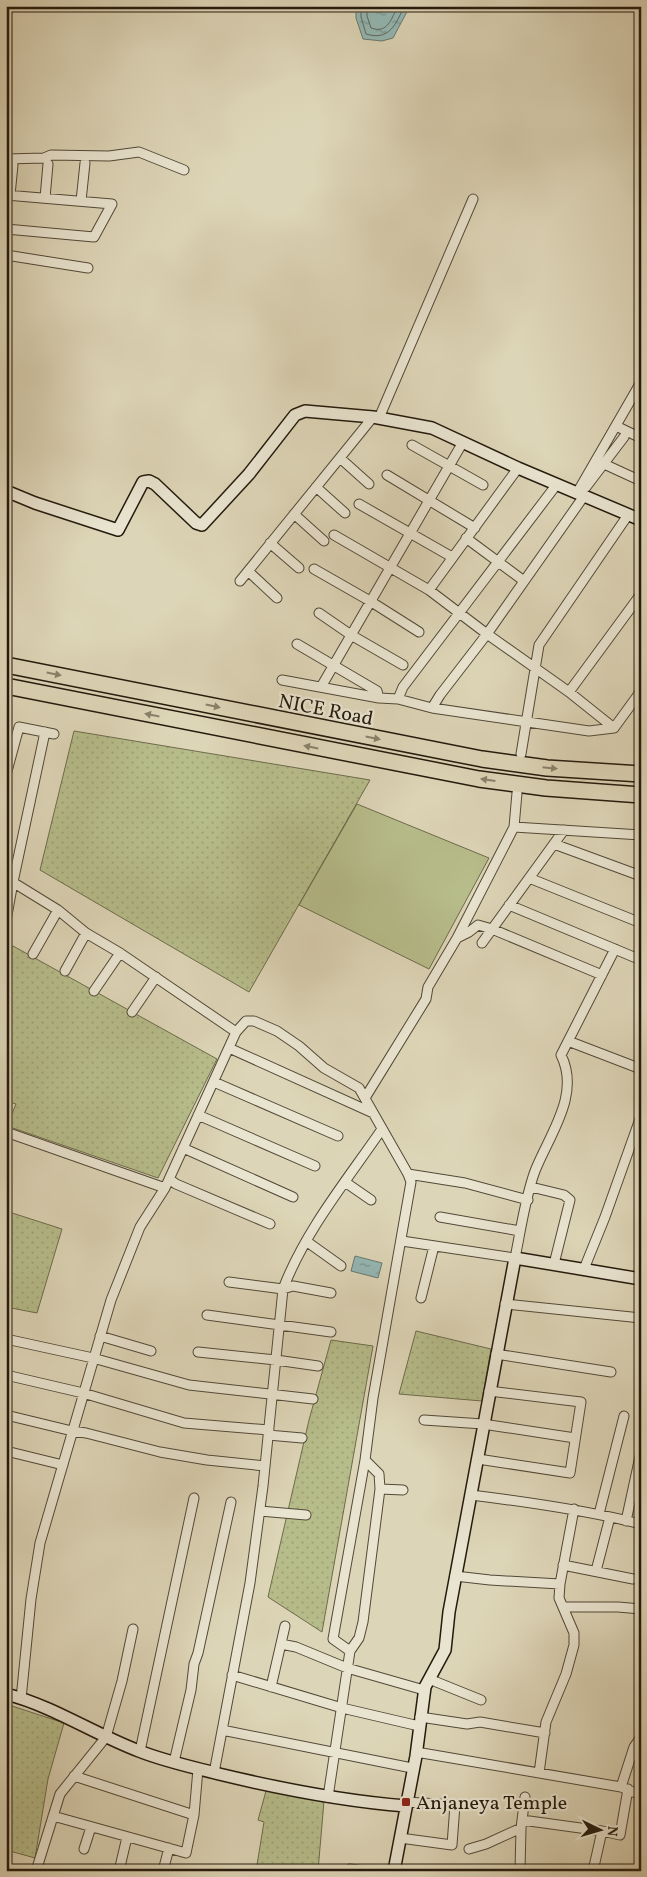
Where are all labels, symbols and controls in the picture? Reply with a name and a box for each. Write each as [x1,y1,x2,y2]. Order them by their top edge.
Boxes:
one-way arrow [46,671,62,679]
street label: NICE Road [276,688,375,734]
one-way arrow [206,702,221,710]
one-way arrow [144,711,159,719]
one-way arrow [365,735,381,743]
one-way arrow [303,743,319,751]
one-way arrow [542,764,558,772]
one-way arrow [480,776,496,784]
place label: Anjaneya Temple [416,1790,567,1818]
marker: Anjaneya Temple [400,1796,412,1808]
north arrow [574,1804,624,1854]
text: N [602,1825,621,1837]

